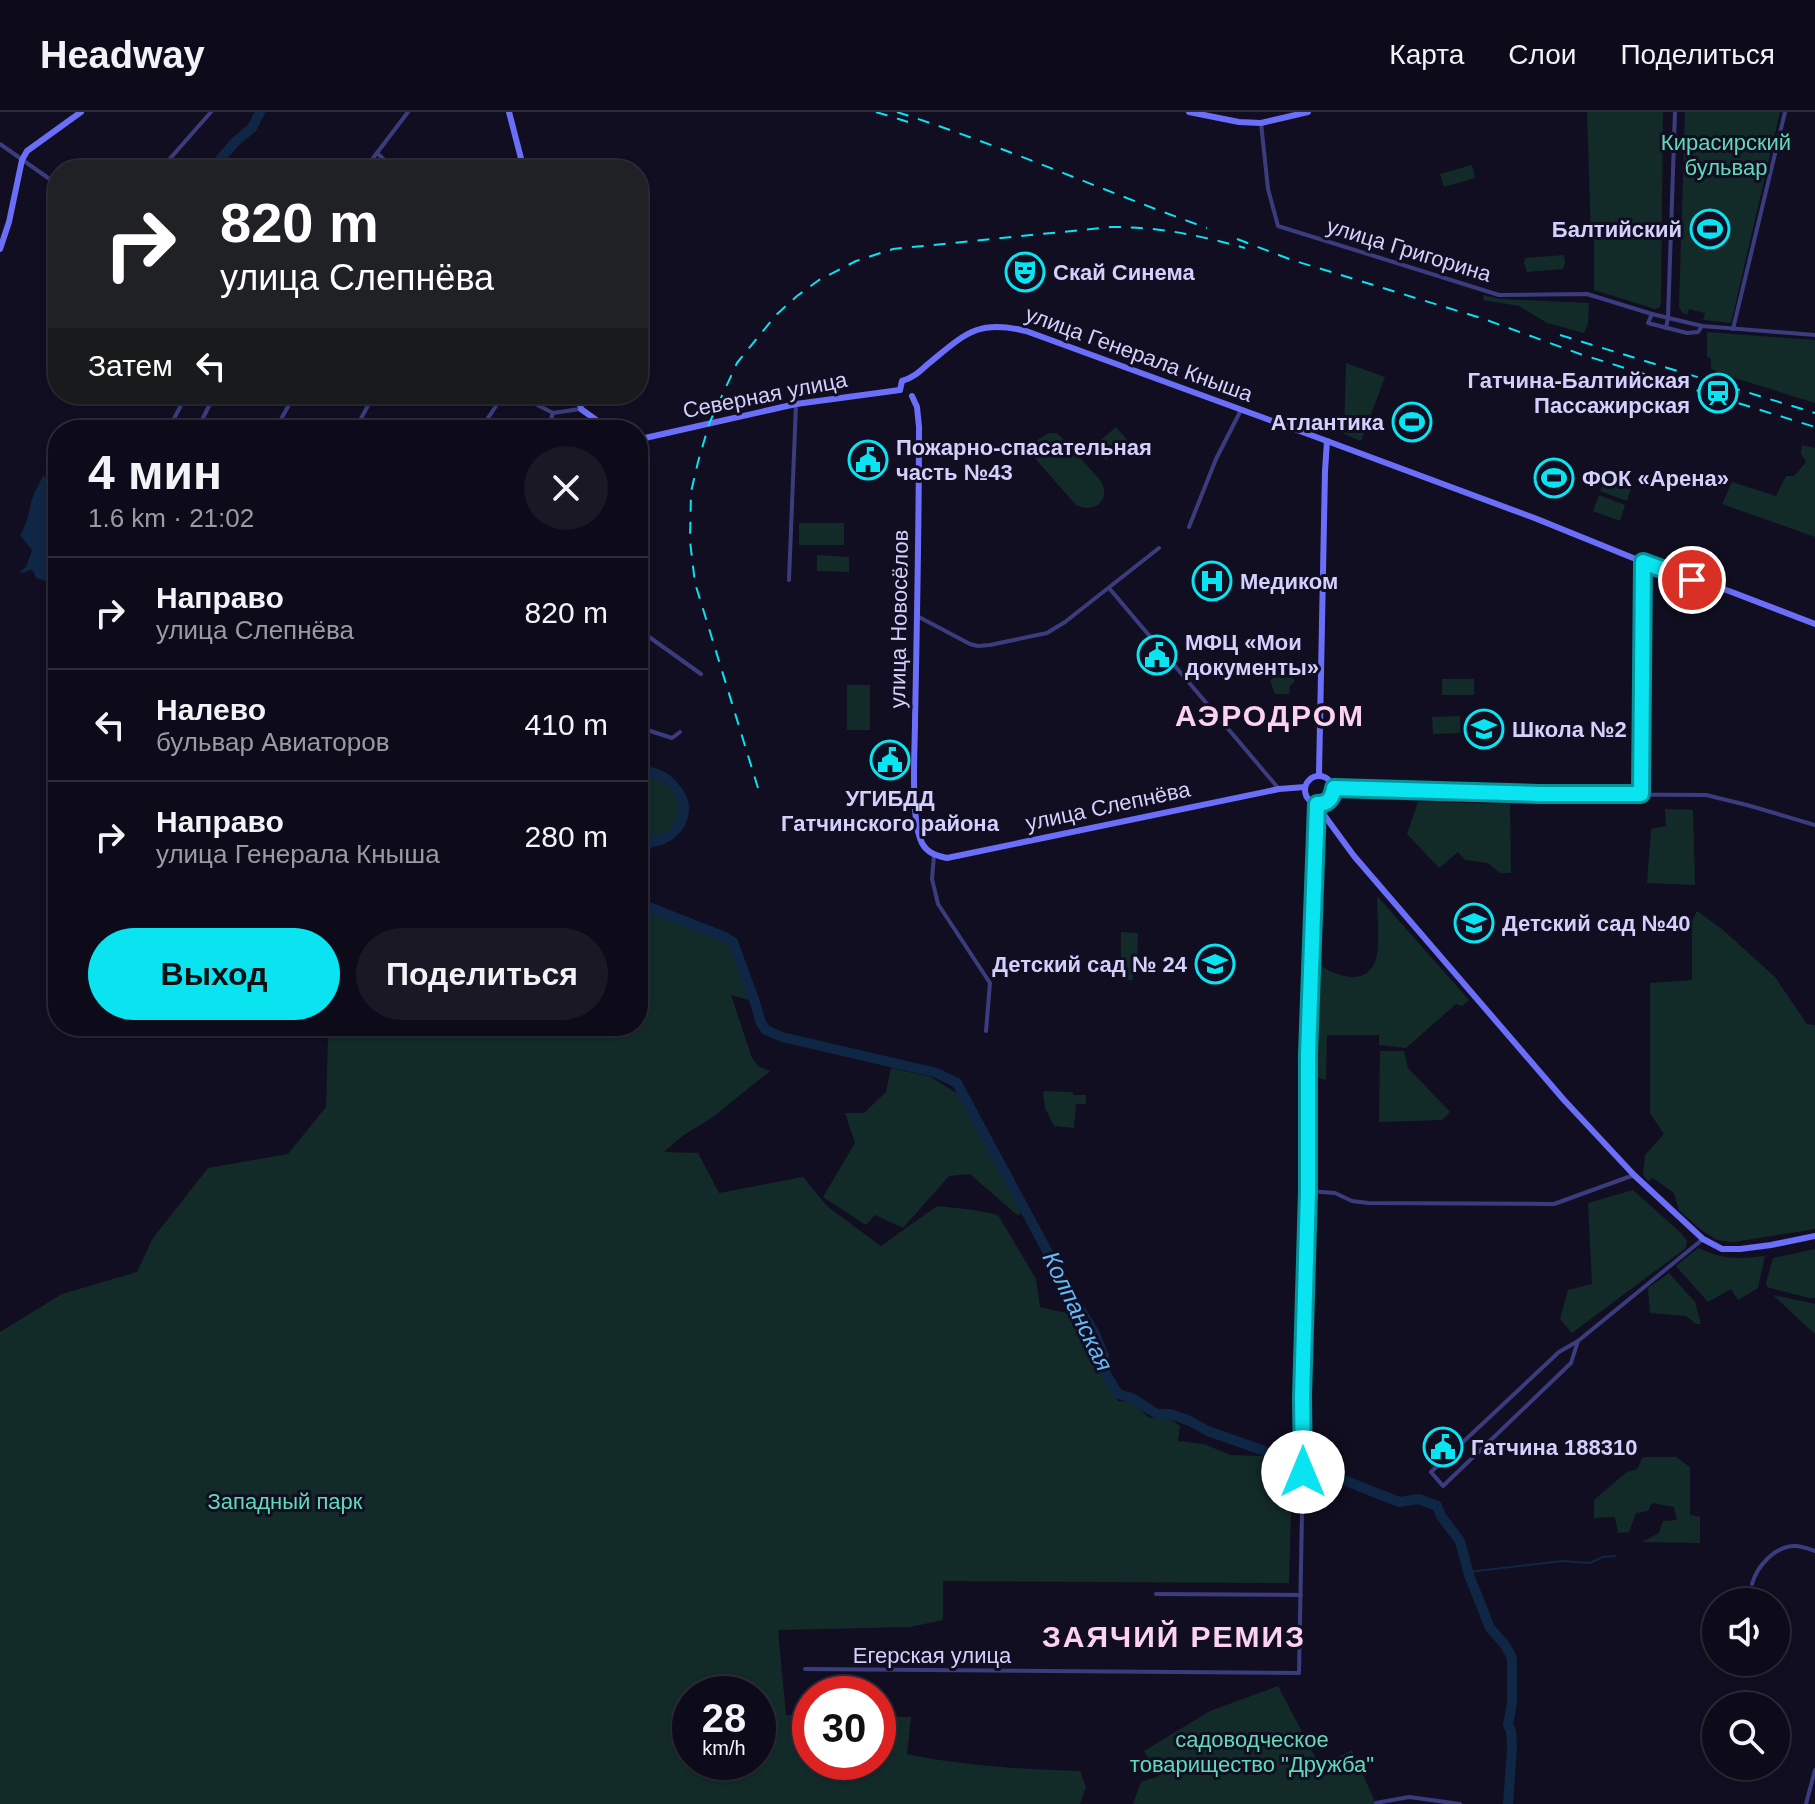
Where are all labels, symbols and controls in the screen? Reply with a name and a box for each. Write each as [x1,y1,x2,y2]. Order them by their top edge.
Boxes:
text: Headway [40,34,205,76]
text: Карта [1389,39,1464,70]
text: Слои [1508,39,1576,70]
text: Поделиться [1620,39,1775,70]
park label: Кирасирский бульвар [1661,130,1791,180]
text: 820 m [220,191,379,254]
icon: right [88,192,192,296]
sports icon: Балтийский [1689,208,1731,250]
street label: улица Григорина [1324,213,1495,287]
place label: Балтийский [1552,217,1682,242]
theatre icon: Скай Синема [1004,251,1046,293]
text: улица Слепнёва [220,257,494,298]
place label: Скай Синема [1053,260,1195,285]
street label: улица Генерала Кныша [1022,301,1257,407]
icon: left [189,344,233,388]
text: Затем [88,349,173,382]
street label: Северная улица [681,367,850,423]
place label: Гатчина-Балтийская Пассажирская [1467,368,1690,418]
station icon: Гатчина-Балтийская Пассажирская [1697,372,1739,414]
sports icon: Атлантика [1391,401,1433,443]
place label: Атлантика [1271,410,1385,435]
place label: Пожарно-спасательная часть №43 [896,435,1152,485]
public building icon: Пожарно-спасательная часть №43 [847,439,889,481]
text: 4 мин [88,446,222,499]
button: close [524,446,608,530]
sports icon: ФОК «Арена» [1533,457,1575,499]
place label: ФОК «Арена» [1582,466,1729,491]
text: 1.6 km · 21:02 [88,503,254,533]
street label: улица Новосёлов [885,529,913,709]
pin [1658,546,1726,614]
icon: arrive [1670,558,1714,602]
hospital icon: Медиком [1191,560,1233,602]
place label: Медиком [1240,569,1338,594]
text: Направо [156,581,284,614]
icon: right [88,591,132,635]
text: 820 m [525,596,608,629]
text: улица Слепнёва [156,615,354,645]
place label: МФЦ «Мои документы» [1185,630,1319,680]
public building icon: МФЦ «Мои документы» [1136,634,1178,676]
text: Налево [156,693,266,726]
district label: АЭРОДРОМ [1175,699,1365,732]
icon: left [88,703,132,747]
text: 410 m [525,708,608,741]
school or university icon: Школа №2 [1463,708,1505,750]
place label: Школа №2 [1512,717,1627,742]
text: бульвар Авиаторов [156,727,390,757]
public building icon: УГИБДД Гатчинского района [869,739,911,781]
street label: улица Слепнёва [1023,776,1193,836]
place label: УГИБДД Гатчинского района [781,786,1000,836]
text: Направо [156,805,284,838]
icon: right [88,815,132,859]
text: 280 m [525,820,608,853]
text: улица Генерала Кныша [156,839,440,869]
school or university icon: Детский сад №40 [1453,902,1495,944]
place label: Детский сад №40 [1502,911,1691,936]
button: Выход [88,928,340,1020]
button: Поделиться [356,928,608,1020]
school or university icon: Детский сад № 24 [1194,943,1236,985]
place label: Детский сад № 24 [992,952,1188,977]
water label: Колпанская [1037,1247,1119,1375]
public building icon: Гатчина 188310 [1422,1426,1464,1468]
position arrow [1261,1430,1345,1514]
place label: Гатчина 188310 [1471,1435,1638,1460]
park label: Западный парк [208,1489,363,1514]
map controls [1702,1588,1790,1780]
button: sound [1702,1588,1790,1676]
district label: ЗАЯЧИЙ РЕМИЗ [1042,1620,1306,1653]
street label: Егерская улица [853,1643,1012,1668]
speed limit sign: 30 [792,1676,896,1780]
button: search [1702,1692,1790,1780]
text: 28 [702,1696,746,1740]
park label: садоводческое товарищество "Дружба" [1130,1727,1374,1777]
text: km/h [702,1737,746,1759]

